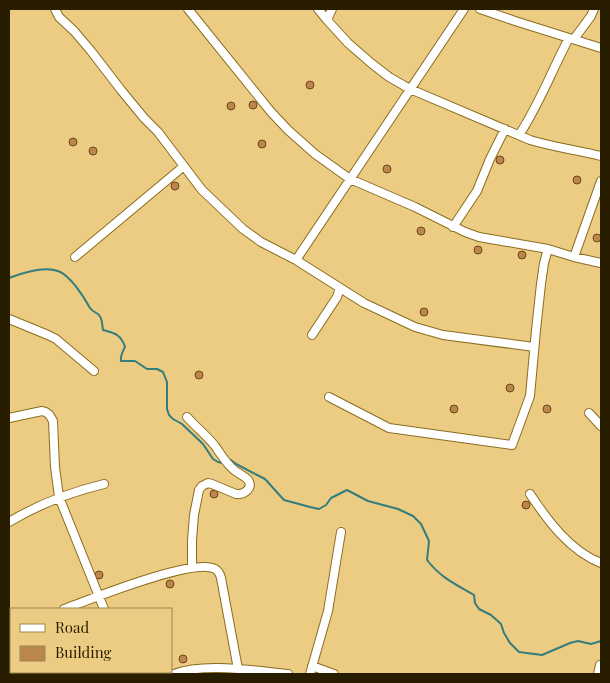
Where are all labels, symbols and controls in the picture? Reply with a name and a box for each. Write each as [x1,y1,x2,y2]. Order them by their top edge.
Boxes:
legend [10,608,172,673]
text: Road [55,617,89,637]
text: Building [55,642,112,662]

